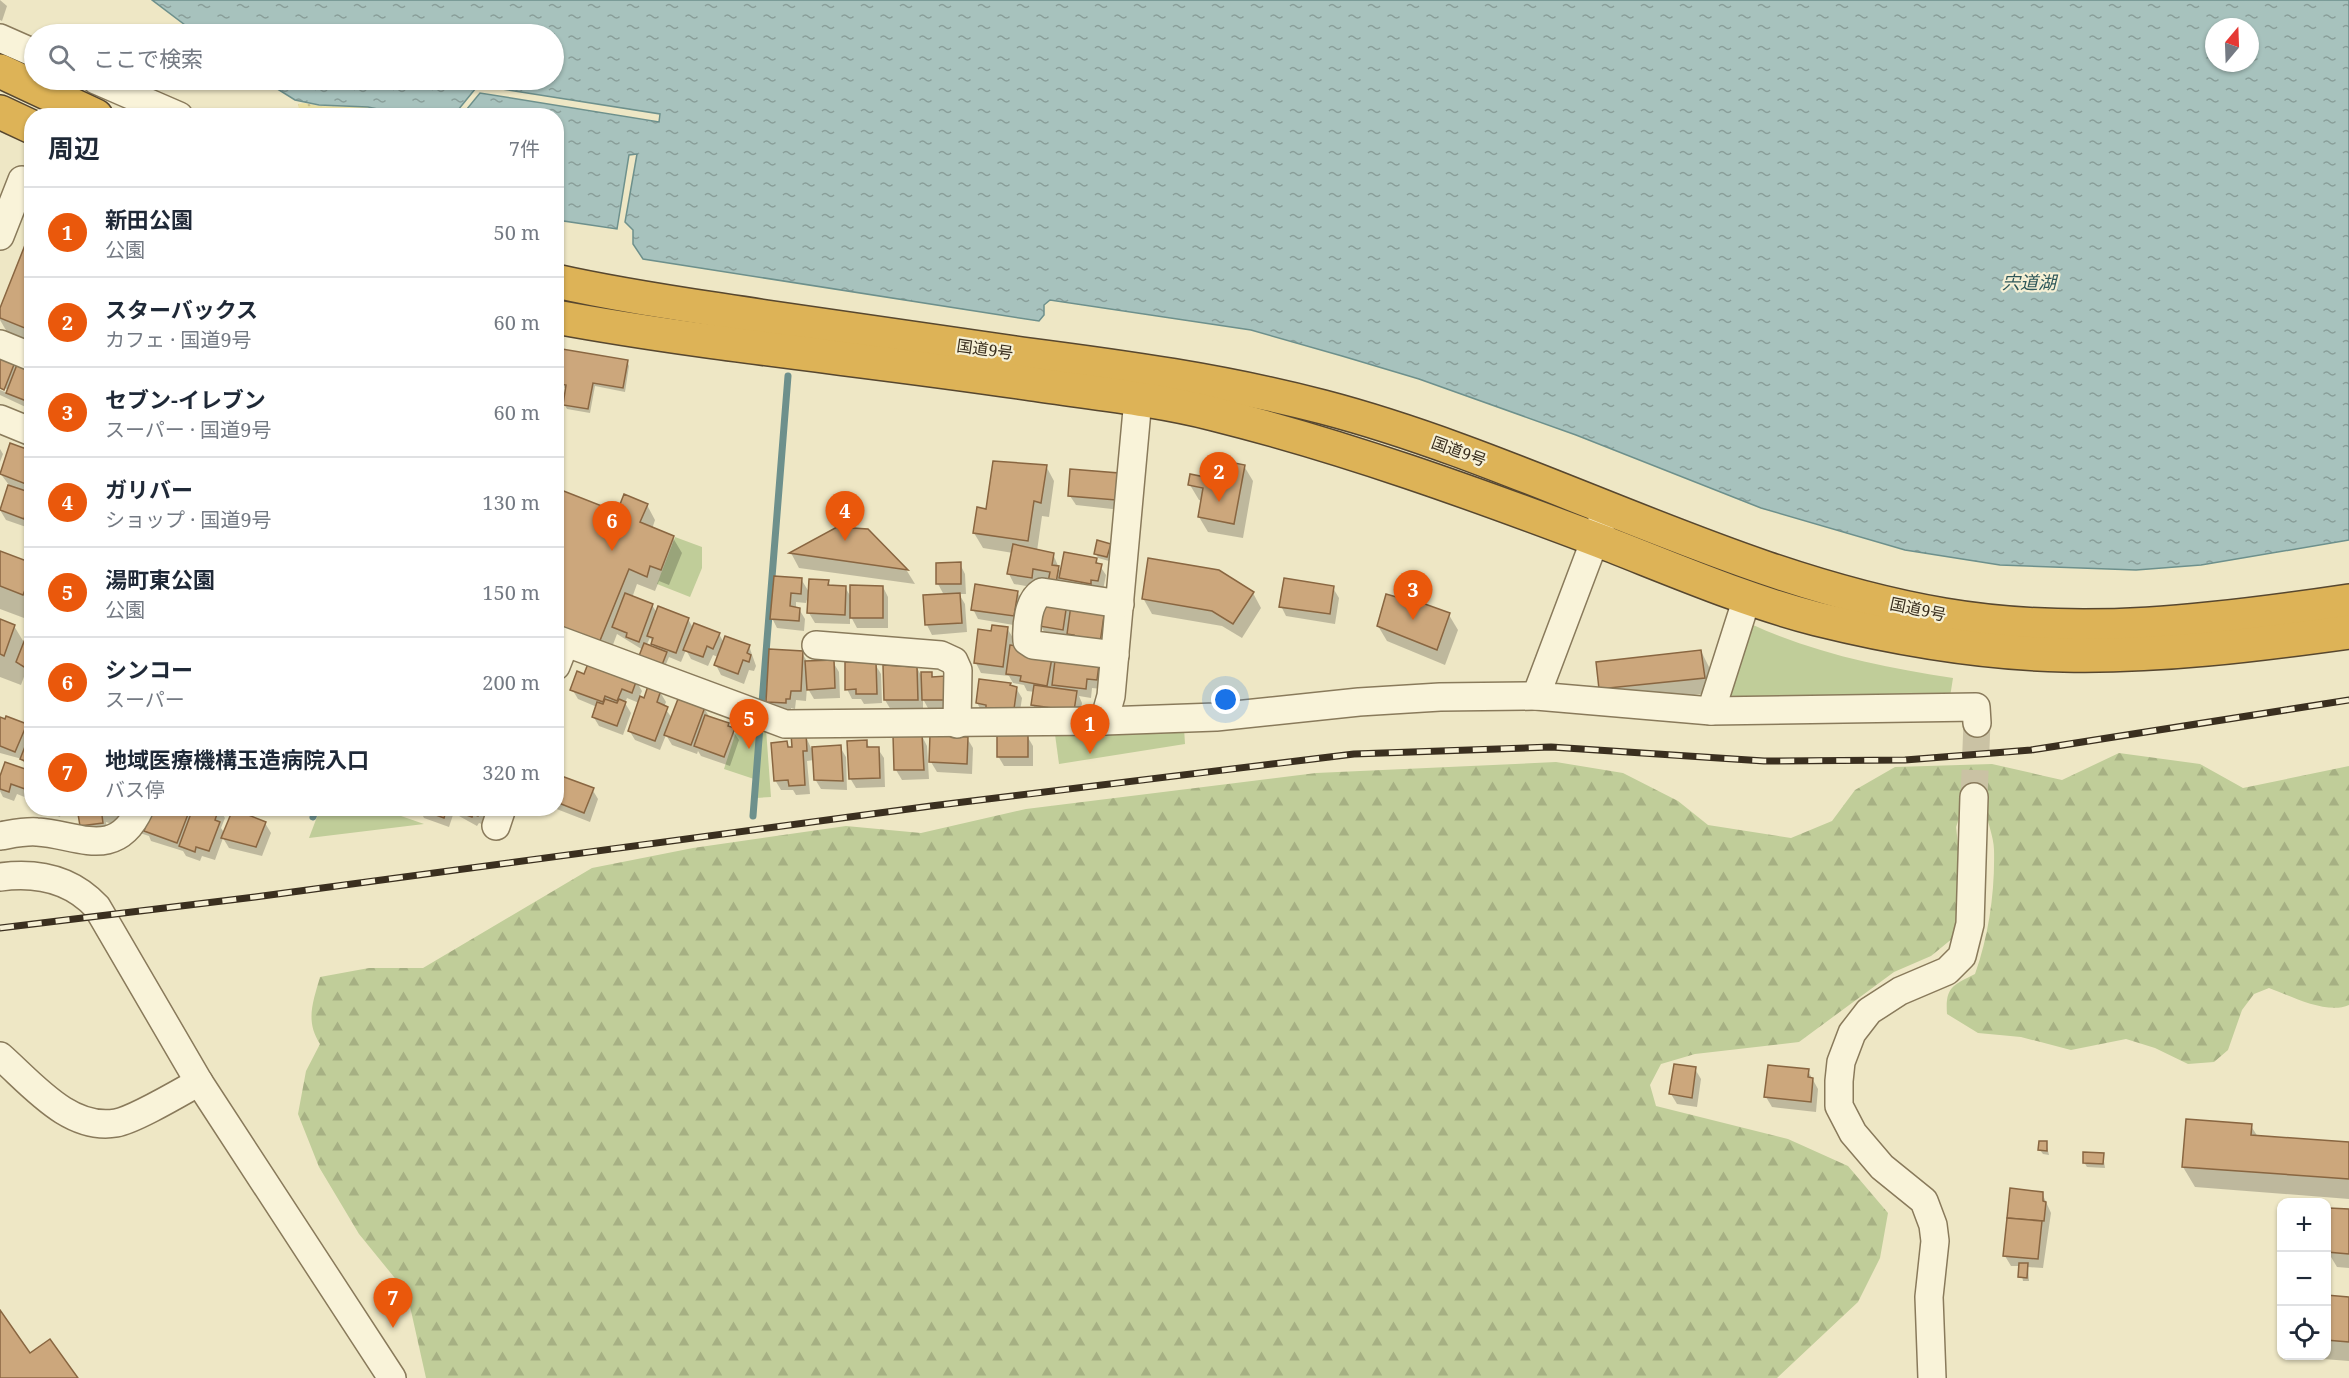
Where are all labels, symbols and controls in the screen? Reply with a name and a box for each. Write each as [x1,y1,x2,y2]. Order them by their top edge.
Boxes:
north arrow [2205,18,2259,72]
search box [24,24,564,90]
icon: search [45,41,78,74]
text: ここで検索 [93,43,203,73]
text: 周辺 [48,130,100,166]
text: 7件 [509,135,540,162]
text: 新田公園 [105,204,193,234]
text: 1 [62,219,73,246]
text: 50 m [494,219,540,246]
text: 公園 [105,236,145,263]
water label: 宍道湖 [2002,270,2059,294]
text: スターバックス [105,294,258,324]
text: 2 [62,309,73,336]
text: 60 m [494,309,540,336]
text: カフェ · 国道9号 [105,326,252,353]
street label: 国道9号 [955,334,1015,364]
text: セブン-イレブン [105,384,266,414]
text: 3 [62,399,73,426]
text: 60 m [494,399,540,426]
text: スーパー · 国道9号 [105,416,271,443]
street label: 国道9号 [1428,431,1490,471]
pin: 2 [1200,452,1238,502]
text: ガリバー [105,474,193,504]
text: 4 [62,489,73,516]
text: 130 m [482,489,540,516]
pin: 4 [826,492,864,541]
pin: 6 [592,502,632,551]
text: ショップ · 国道9号 [105,506,272,533]
text: 湯町東公園 [105,564,215,594]
pin: 3 [1394,570,1432,620]
text: 5 [62,579,73,606]
text: 150 m [482,579,540,606]
street label: 国道9号 [1888,592,1948,626]
text: 公園 [105,596,145,623]
text: シンコー [105,654,193,684]
text: 6 [62,669,73,696]
text: 200 m [482,669,540,696]
your location [1211,685,1240,714]
text: スーパー [105,686,185,713]
pin: 5 [730,700,768,749]
pin: 1 [1070,704,1110,754]
text: 地域医療機構玉造病院入口 [105,744,369,774]
text: 7 [62,759,73,786]
text: 320 m [482,759,540,786]
text: バス停 [105,776,165,803]
map controls [2277,1198,2331,1360]
button: + [2277,1198,2331,1252]
button: − [2277,1252,2331,1306]
pin: 7 [374,1278,412,1328]
button: locate [2277,1306,2331,1360]

